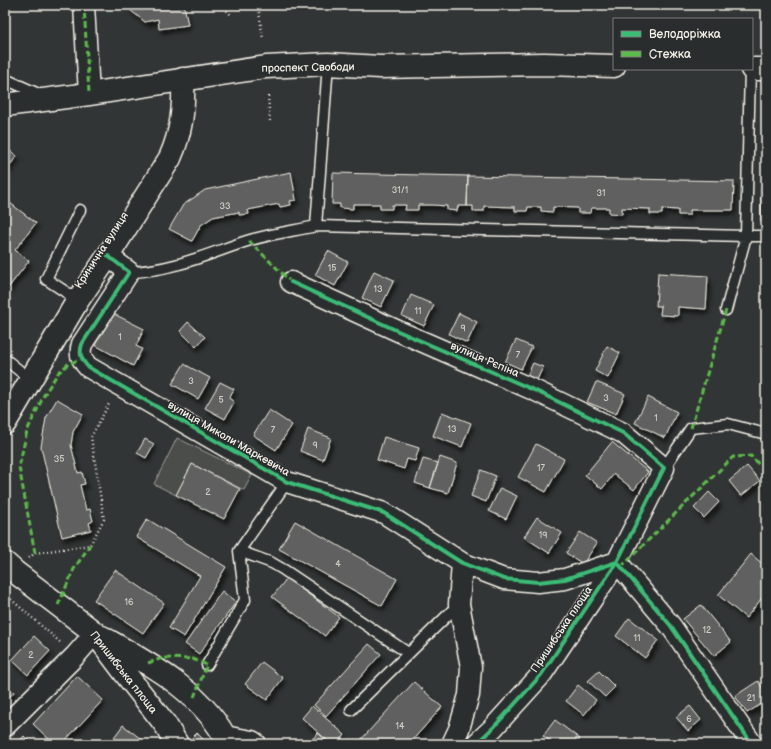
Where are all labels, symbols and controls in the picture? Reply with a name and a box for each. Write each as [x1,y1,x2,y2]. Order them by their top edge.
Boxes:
legend [613,18,753,70]
text: Велодоріжка [649,27,721,42]
text: Стежка [649,47,691,62]
street label: проспект Свободи [261,60,355,75]
house number: 31/1 [392,185,408,196]
house number: 31 [596,188,606,199]
house number: 33 [219,201,231,212]
street label: Кринична вулиця [72,209,131,291]
house number: 15 [328,263,336,274]
house number: 13 [373,284,383,295]
house number: 11 [415,306,421,317]
house number: 9 [460,323,466,334]
house number: 1 [118,332,122,343]
street label: вулиця Рєпіна [449,339,522,380]
house number: 7 [516,350,521,361]
house number: 3 [188,376,194,387]
house number: 3 [603,393,609,404]
house number: 5 [218,395,224,406]
street label: вулиця Миколи Маркевича [165,398,292,479]
house number: 1 [654,413,658,424]
house number: 13 [447,424,457,435]
house number: 7 [271,425,276,436]
house number: 9 [312,440,318,451]
house number: 35 [54,454,64,465]
house number: 17 [537,463,546,474]
house number: 2 [205,487,211,498]
house number: 19 [539,530,547,541]
house number: 4 [335,559,341,570]
street label: Пришибська площа [528,583,595,675]
house number: 16 [125,597,134,608]
house number: 12 [703,625,712,636]
street label: Пришибська площа [87,628,160,717]
house number: 11 [634,633,640,644]
house number: 2 [28,650,34,661]
house number: 21 [747,693,755,704]
house number: 6 [686,714,692,725]
house number: 14 [396,721,405,732]

